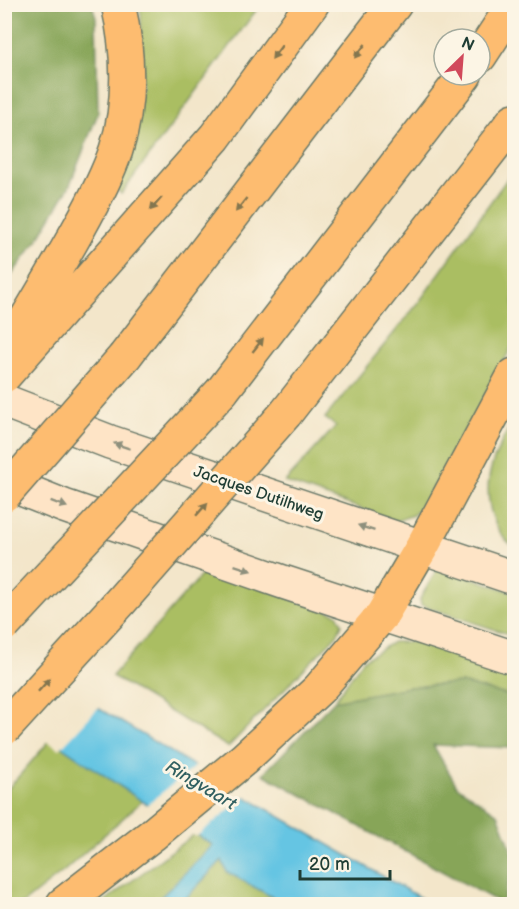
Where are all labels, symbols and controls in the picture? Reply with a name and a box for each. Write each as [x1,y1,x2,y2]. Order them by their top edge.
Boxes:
north arrow [432,27,492,87]
text: N [458,34,477,56]
one-way arrow [271,43,283,59]
one-way arrow [353,43,366,59]
one-way arrow [150,196,163,211]
one-way arrow [235,198,247,213]
one-way arrow [251,337,264,353]
one-way arrow [113,441,131,450]
street label: Jacques Dutilhweg [191,462,326,525]
one-way arrow [50,500,68,509]
one-way arrow [195,502,208,517]
one-way arrow [357,523,375,532]
one-way arrow [234,564,252,573]
one-way arrow [37,678,51,693]
water label: Ringvaart [162,756,240,815]
scale bar [300,843,390,881]
text: 20 m [309,854,350,875]

